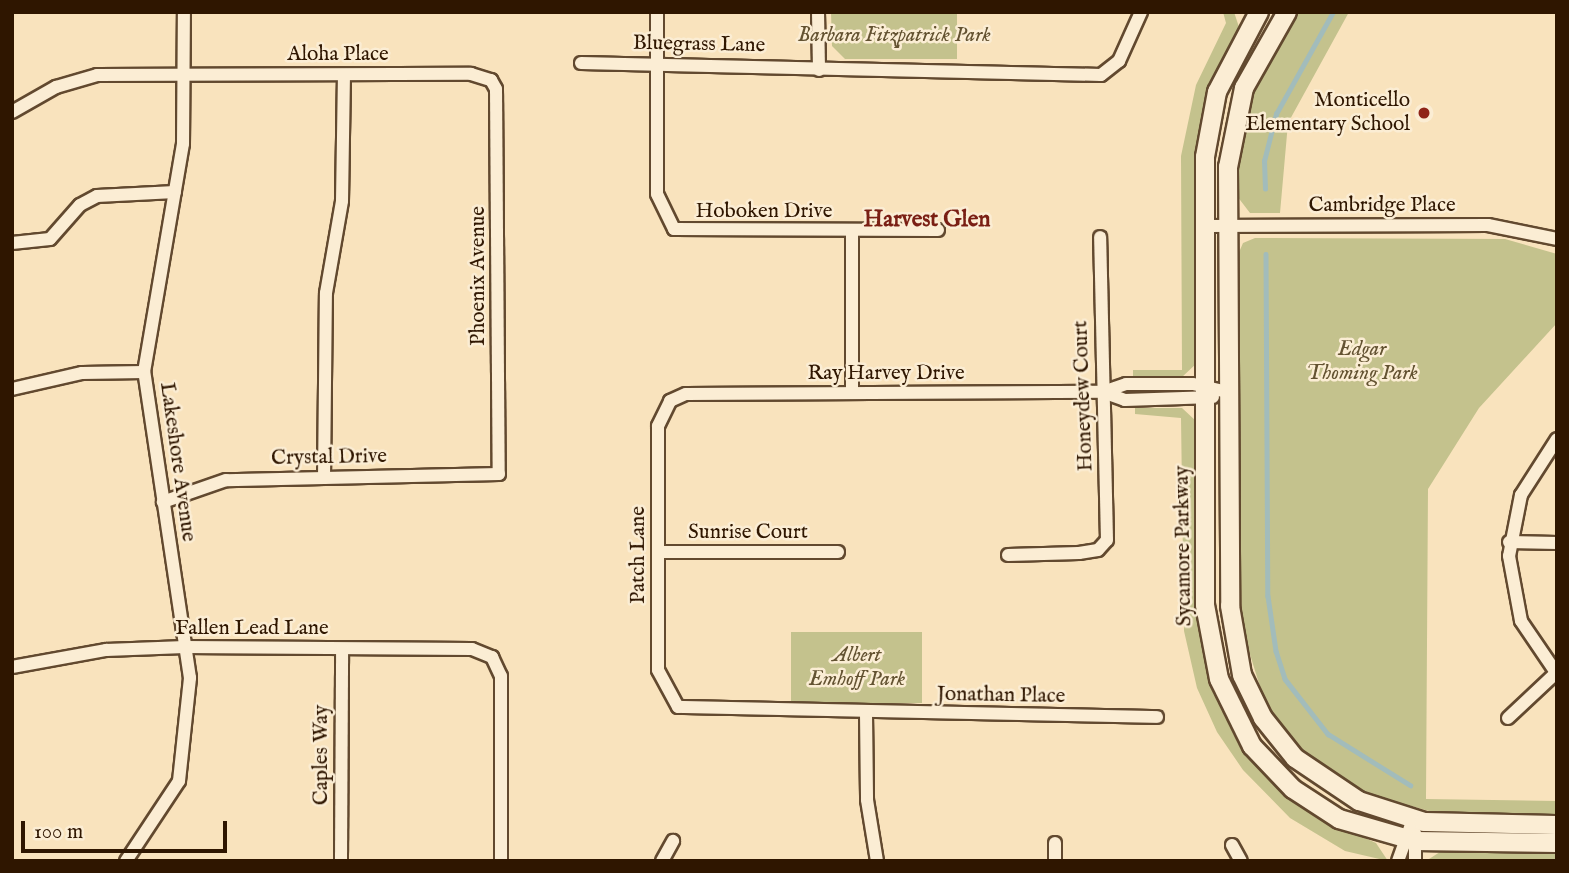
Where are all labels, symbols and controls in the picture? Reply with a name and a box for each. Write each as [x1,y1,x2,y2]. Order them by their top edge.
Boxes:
park label: Barbara Fitzpatrick Park [797,23,991,49]
street label: Bluegrass Lane [633,31,765,59]
street label: Aloha Place [287,42,389,68]
place label: Monticello Elementary School [1245,88,1410,138]
marker: Monticello Elementary School [1416,105,1432,121]
street label: Cambridge Place [1308,193,1456,219]
street label: Hoboken Drive [696,199,832,225]
street label: Phoenix Avenue [466,206,492,346]
district label: Harvest Glen [863,206,991,234]
street label: Honeydew Court [1069,320,1099,472]
park label: Edgar Thoming Park [1306,337,1418,387]
street label: Ray Harvey Drive [807,361,965,387]
street label: Lakeshore Avenue [153,381,201,543]
street label: Crystal Drive [271,444,387,472]
street label: Sycamore Parkway [1170,465,1198,627]
street label: Patch Lane [626,506,652,604]
street label: Sunrise Court [688,520,808,546]
street label: Fallen Lead Lane [175,616,329,642]
park label: Albert Emhoff Park [809,643,905,693]
street label: Jonathan Place [937,682,1065,710]
street label: Caples Way [309,705,335,805]
scale bar [24,806,231,850]
text: 100 m [34,819,83,846]

